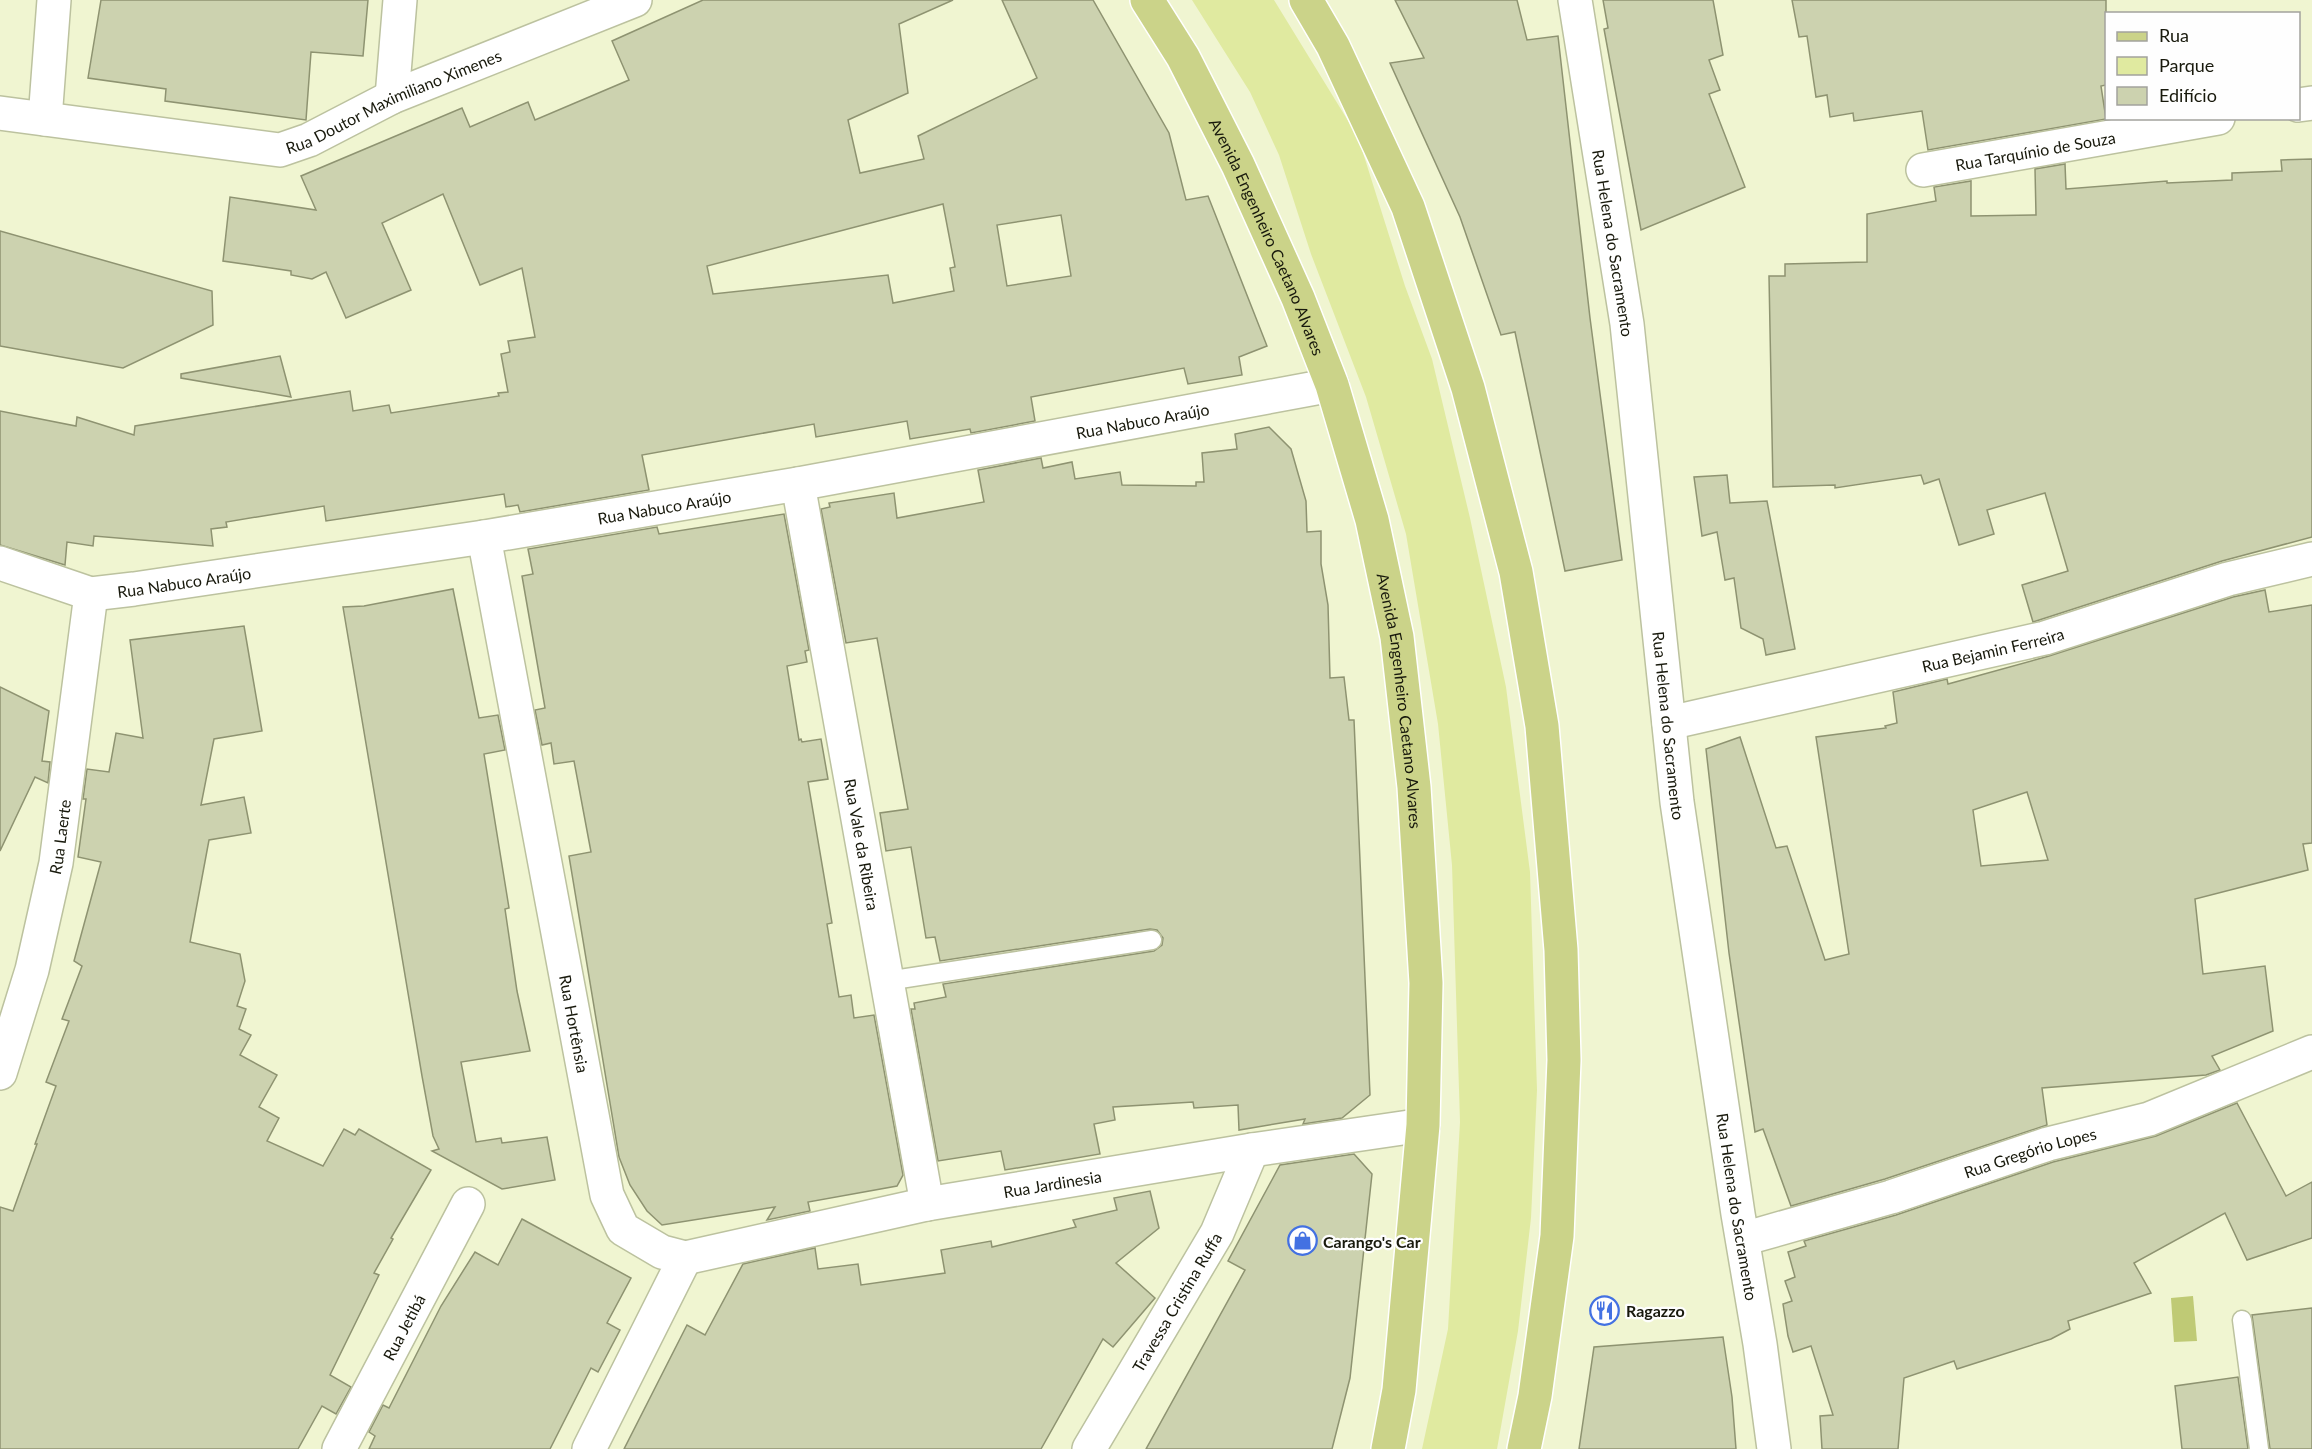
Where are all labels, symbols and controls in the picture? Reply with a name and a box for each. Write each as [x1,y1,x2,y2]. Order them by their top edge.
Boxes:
legend [2105,12,2300,120]
text: Rua [2159,24,2189,46]
street label: Rua Doutor Maximiliano Ximenes [283,45,504,157]
text: Parque [2159,54,2214,76]
text: Edifício [2159,84,2217,106]
street label: Avenida Engenheiro Caetano Alvares [1206,115,1329,358]
street label: Rua Tarquínio de Souza [1954,127,2117,174]
street label: Rua Helena do Sacramento [1590,148,1638,338]
street label: Rua Nabuco Araújo [1074,399,1211,442]
street label: Rua Nabuco Araújo [596,486,732,527]
street label: Rua Nabuco Araújo [116,562,252,600]
street label: Avenida Engenheiro Caetano Alvares [1374,571,1426,829]
street label: Rua Bejamin Ferreira [1920,623,2066,675]
street label: Rua Helena do Sacramento [1650,630,1689,821]
street label: Rua Vale da Ribeira [841,777,884,912]
street label: Rua Laerte [44,798,74,876]
street label: Rua Hortênsia [556,973,593,1074]
street label: Rua Helena do Sacramento [1714,1112,1762,1302]
street label: Rua Gregório Lopes [1961,1123,2098,1181]
street label: Rua Jardinesia [1002,1166,1103,1201]
shop icon: Carango's Car [1286,1225,1318,1257]
street label: Travessa Cristina Ruffa [1127,1229,1225,1375]
place label: Carango's Car [1323,1232,1421,1251]
street label: Rua Jetibá [378,1291,428,1363]
restaurant icon: Ragazzo [1589,1294,1621,1326]
place label: Ragazzo [1626,1301,1685,1320]

